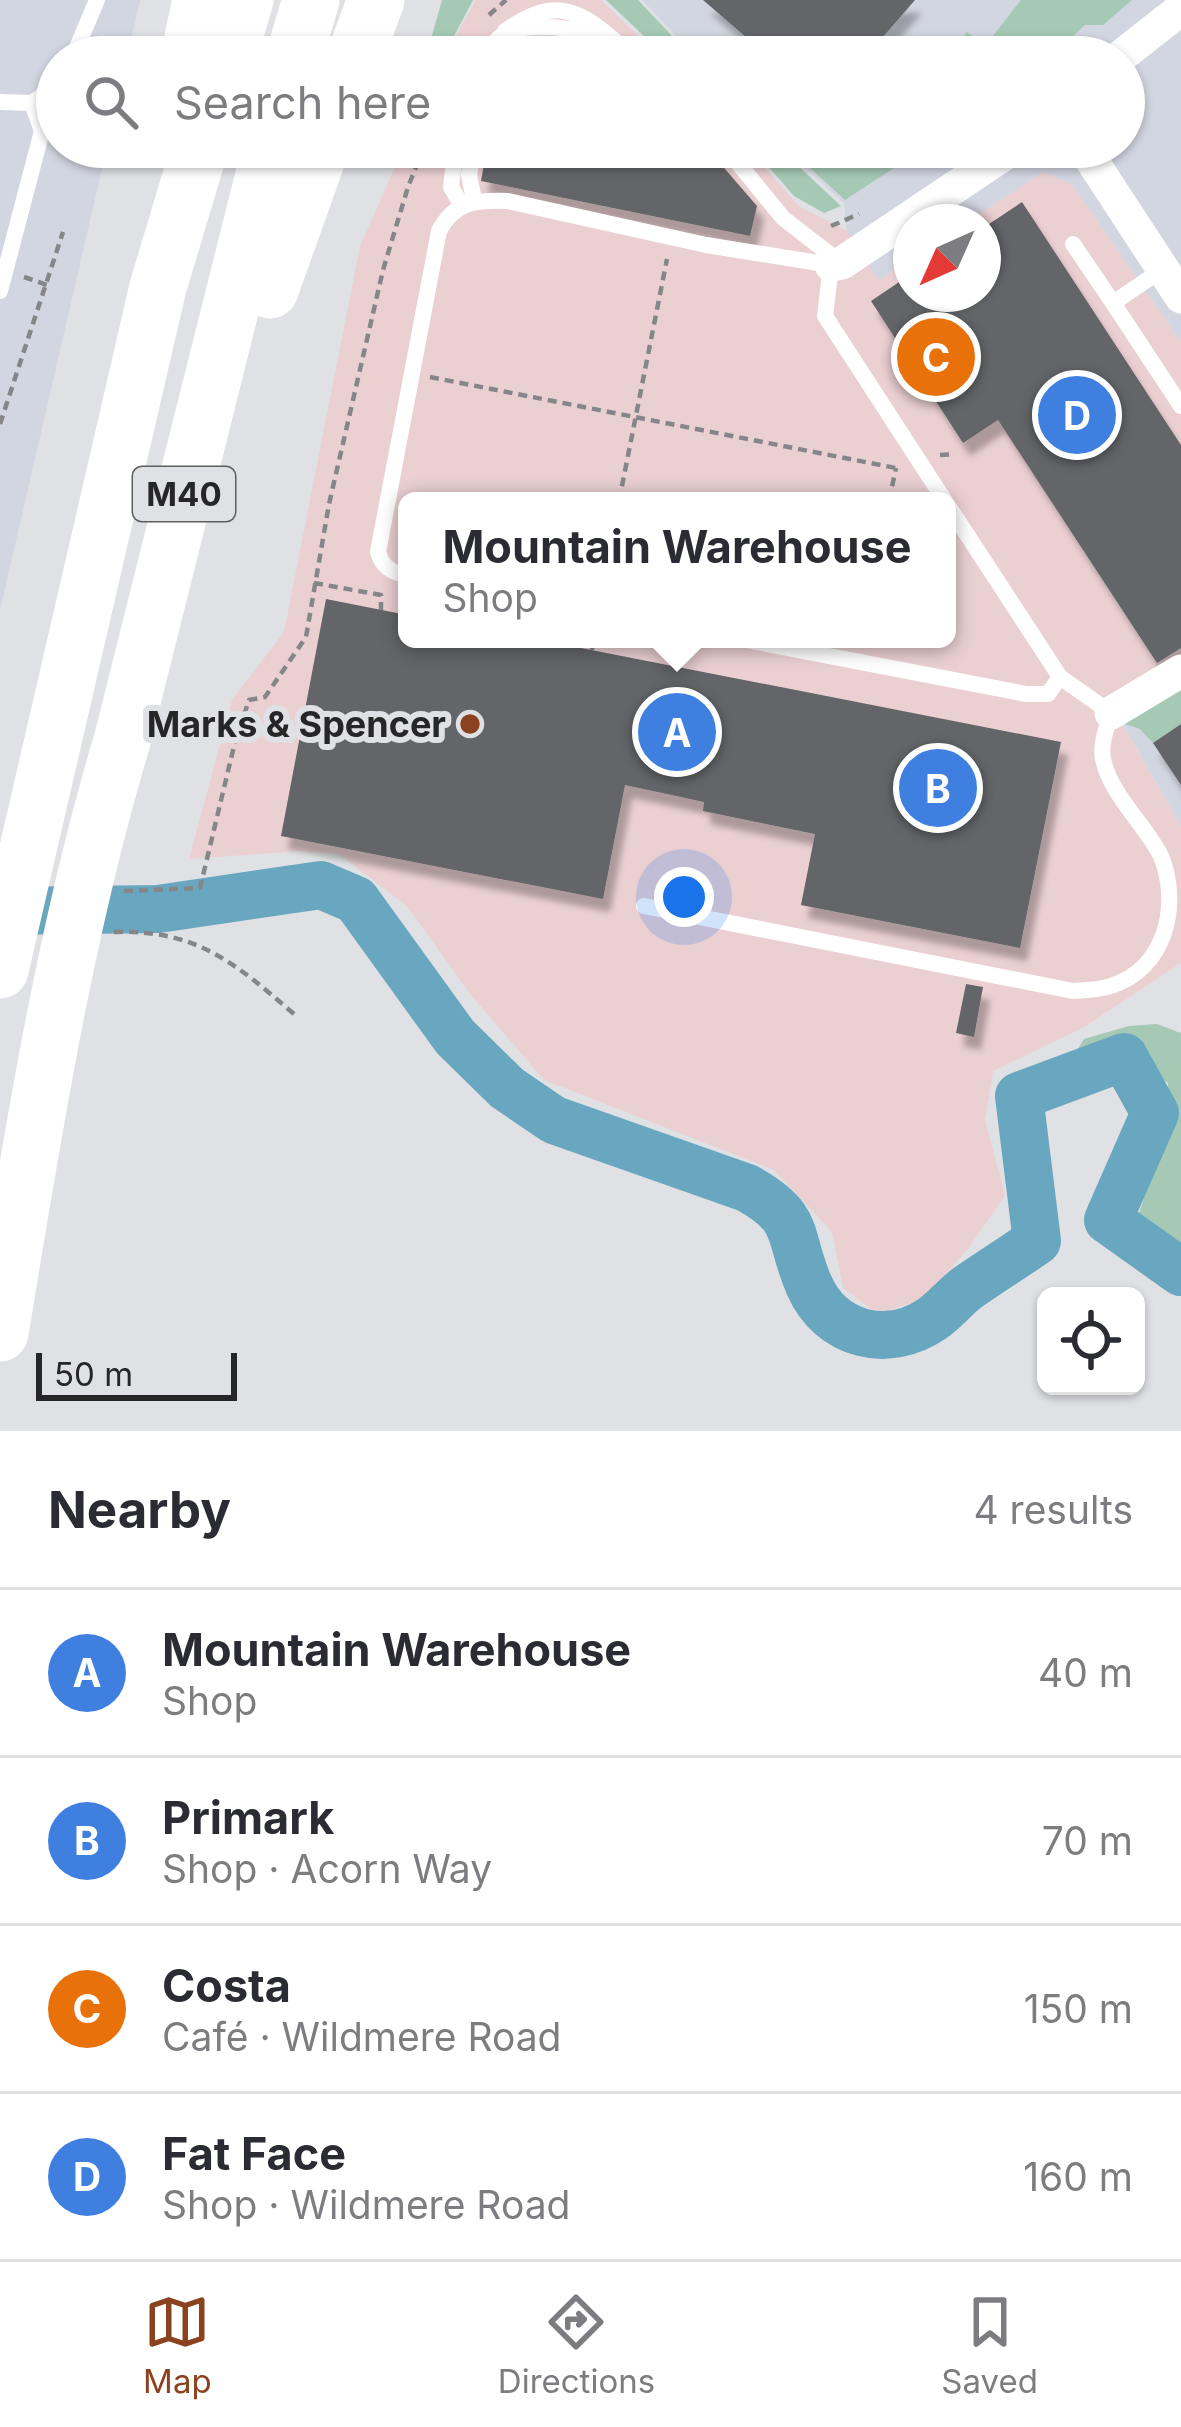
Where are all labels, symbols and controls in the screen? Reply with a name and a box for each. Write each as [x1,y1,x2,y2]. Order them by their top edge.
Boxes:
search box [36,36,1145,168]
icon: search [78,69,144,135]
text: Search here [174,75,431,130]
north arrow [893,204,1001,312]
pin: C [897,312,975,402]
pin: D [1038,370,1116,460]
road number: M40 [133,467,235,521]
popup [398,492,956,648]
text: Mountain Warehouse [442,519,912,574]
text: Shop [442,574,538,621]
pin: A [638,687,716,777]
place label: Marks & Spencer [147,702,446,746]
marker: Marks & Spencer [457,711,483,737]
pin: B [899,743,977,833]
your location [654,867,714,927]
map controls [1037,1287,1145,1395]
button: locate [1037,1287,1145,1395]
scale bar [36,1347,237,1400]
text: 50 m [54,1354,133,1394]
text: Nearby [48,1479,231,1540]
text: 4 results [973,1486,1133,1533]
text: Mountain Warehouse [162,1622,631,1677]
text: A [72,1649,102,1696]
text: 40 m [1038,1649,1133,1696]
text: Shop [162,1677,257,1724]
text: Primark [162,1790,334,1845]
text: B [74,1817,100,1864]
text: 70 m [1042,1817,1133,1864]
text: Shop · Acorn Way [162,1845,492,1892]
text: Costa [162,1958,291,2013]
text: C [73,1985,101,2032]
text: 150 m [1024,1985,1133,2032]
text: Café · Wildmere Road [162,2013,562,2060]
text: Fat Face [162,2126,346,2181]
text: D [73,2153,101,2200]
text: 160 m [1023,2153,1133,2200]
text: Shop · Wildmere Road [162,2181,570,2228]
tab: Map [143,2289,212,2401]
tab: Directions [498,2289,655,2401]
tab: Saved [941,2289,1038,2401]

